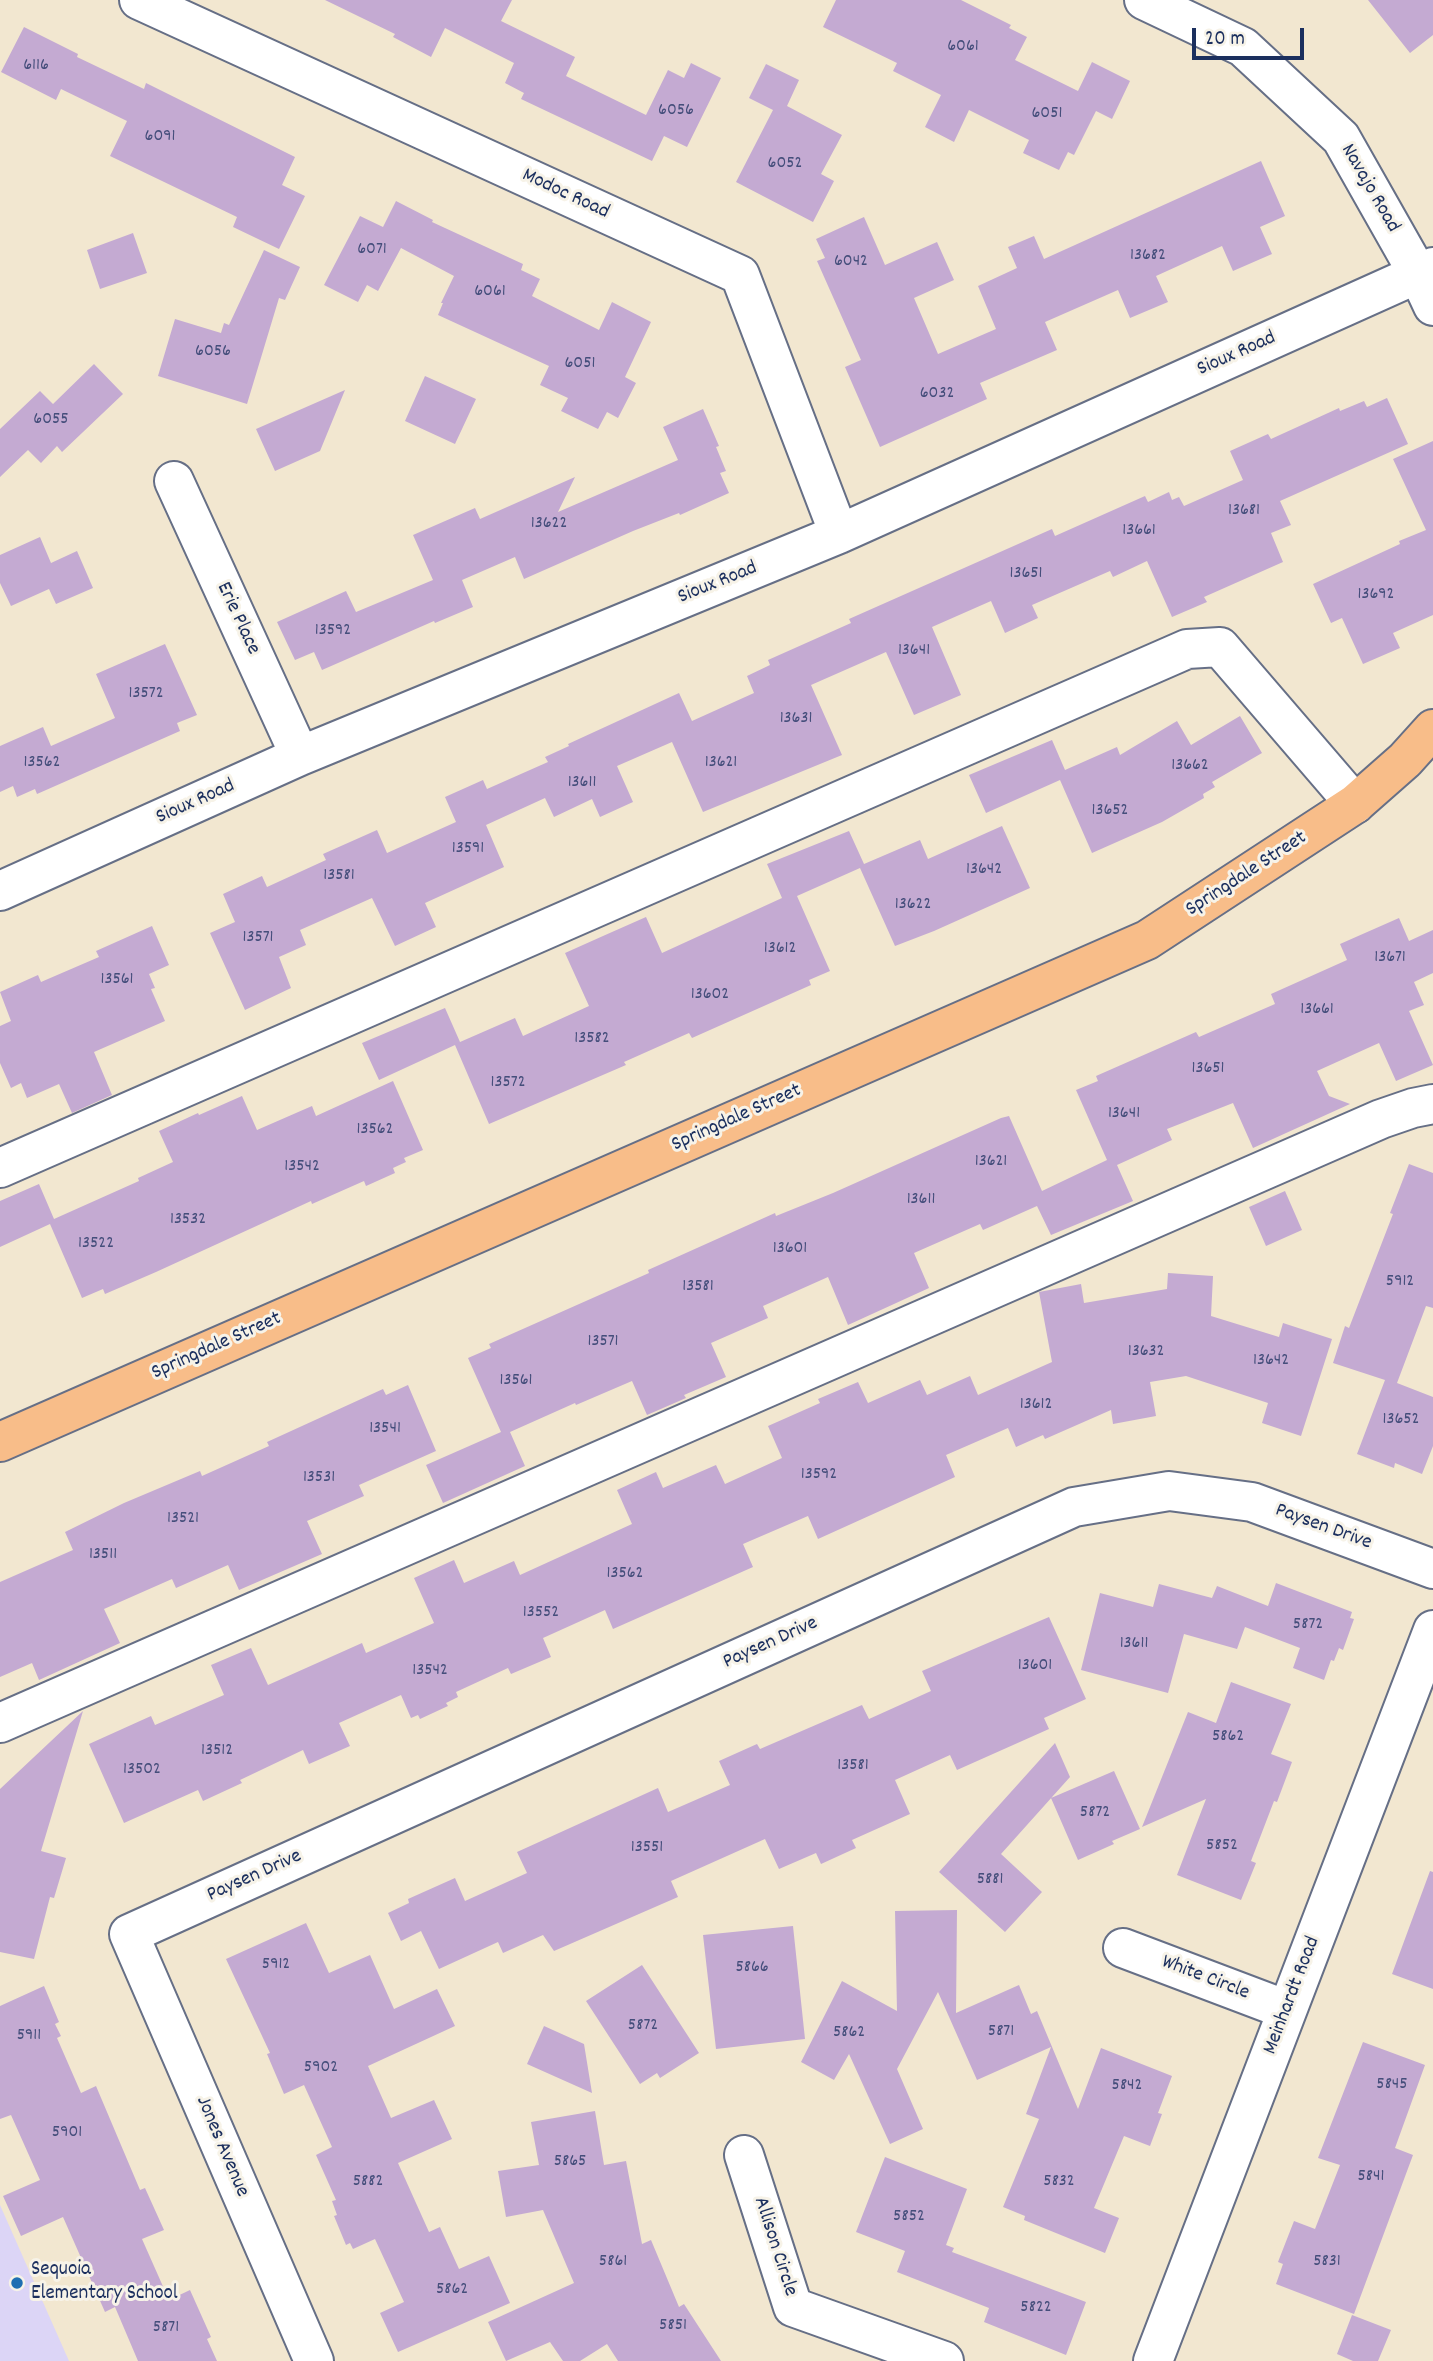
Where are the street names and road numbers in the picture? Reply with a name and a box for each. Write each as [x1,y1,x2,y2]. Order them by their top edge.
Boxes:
street label: Navajo Road [1334,140,1404,238]
street label: Modoc Road [517,164,613,226]
street label: Sioux Road [1194,327,1280,383]
street label: Sioux Road [675,557,761,611]
street label: Erie Place [209,579,265,659]
street label: Sioux Road [153,775,239,831]
street label: Springdale Street [1182,827,1312,923]
street label: Springdale Street [668,1079,806,1159]
street label: Springdale Street [148,1307,286,1387]
street label: Paysen Drive [1271,1499,1375,1557]
street label: Paysen Drive [720,1612,822,1676]
street label: Paysen Drive [204,1845,306,1909]
street label: Meinhardt Road [1259,1934,1327,2058]
street label: White Circle [1158,1951,1252,2007]
street label: Jones Avenue [188,2093,254,2201]
street label: Allison Circle [746,2194,802,2300]

